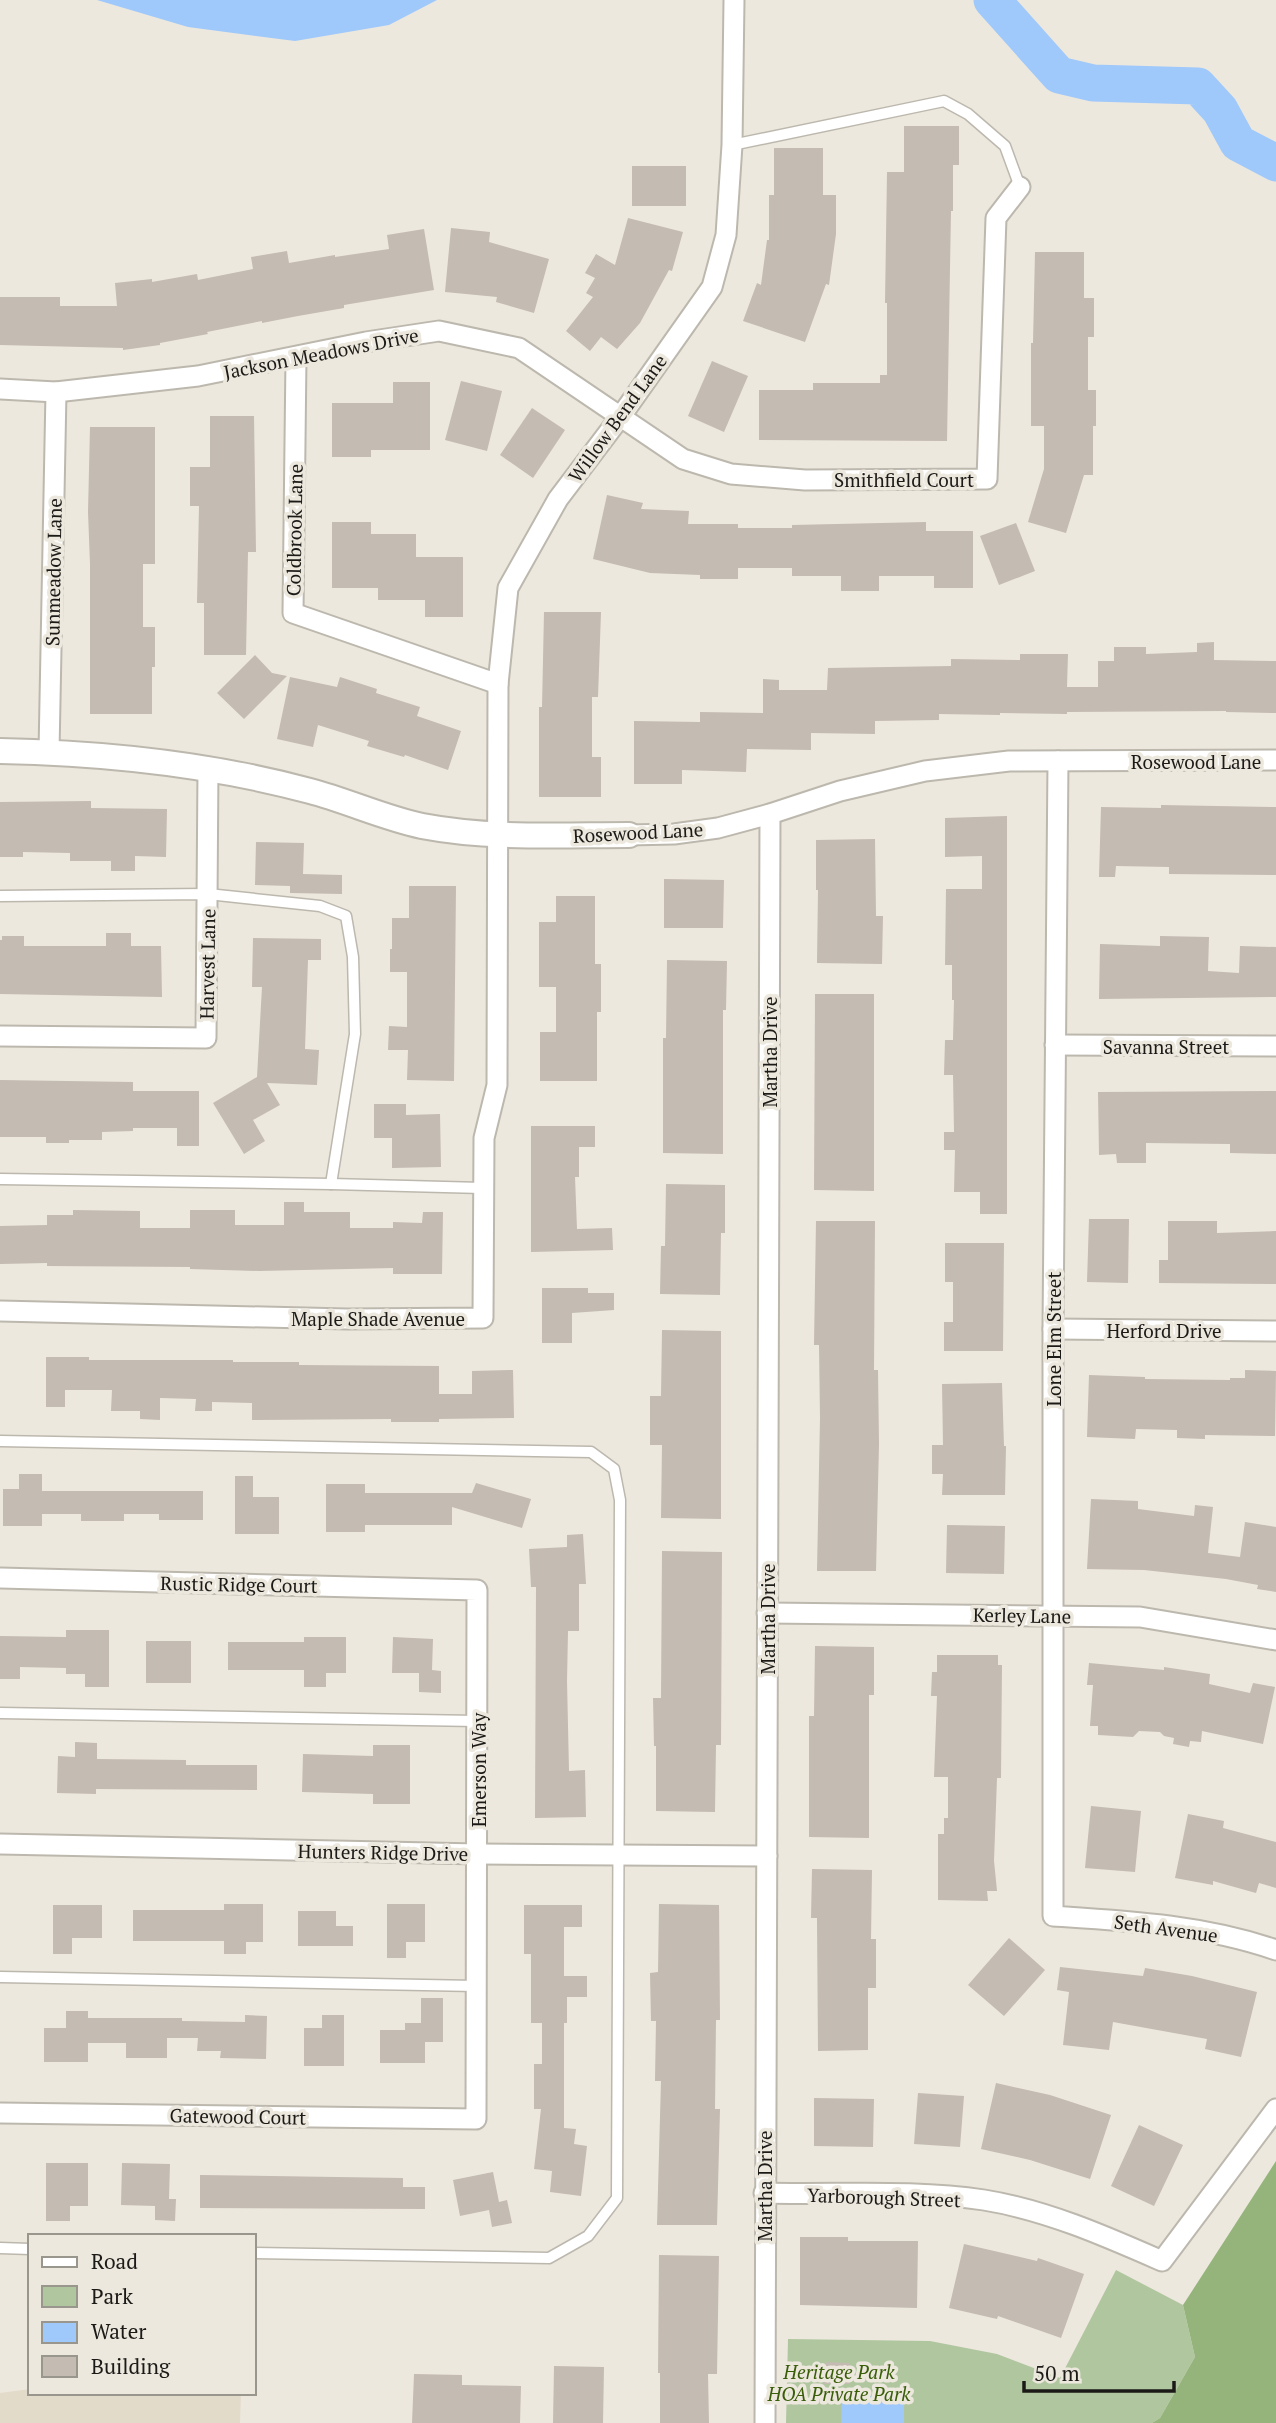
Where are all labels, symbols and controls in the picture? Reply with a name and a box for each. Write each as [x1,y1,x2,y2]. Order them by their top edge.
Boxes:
street label: Jackson Meadows Drive [222,322,420,384]
street label: Willow Bend Lane [562,349,672,487]
street label: Coldbrook Lane [280,464,308,596]
street label: Smithfield Court [834,467,974,492]
street label: Sunmeadow Lane [39,498,67,646]
street label: Rosewood Lane [1131,749,1261,774]
street label: Rosewood Lane [572,816,704,848]
street label: Harvest Lane [194,908,220,1020]
street label: Martha Drive [757,996,782,1108]
street label: Savanna Street [1103,1034,1229,1059]
street label: Lone Elm Street [1041,1272,1066,1406]
street label: Maple Shade Avenue [291,1306,465,1331]
street label: Herford Drive [1106,1318,1222,1343]
street label: Martha Drive [755,1563,780,1675]
street label: Rustic Ridge Court [160,1570,318,1598]
street label: Kerley Lane [973,1602,1071,1628]
street label: Emerson Way [466,1712,491,1827]
street label: Hunters Ridge Drive [297,1838,469,1866]
street label: Seth Avenue [1113,1908,1219,1948]
street label: Gatewood Court [170,2102,306,2130]
street label: Martha Drive [752,2130,777,2242]
street label: Yarborough Street [807,2182,961,2212]
legend [28,2234,256,2395]
text: Road [91,2247,138,2275]
text: Park [91,2282,133,2310]
text: Water [91,2317,146,2345]
scale bar [1024,2350,1174,2394]
text: Building [91,2352,171,2380]
park label: Heritage Park HOA Private Park [767,2359,911,2406]
text: 50 m [1034,2359,1080,2387]

